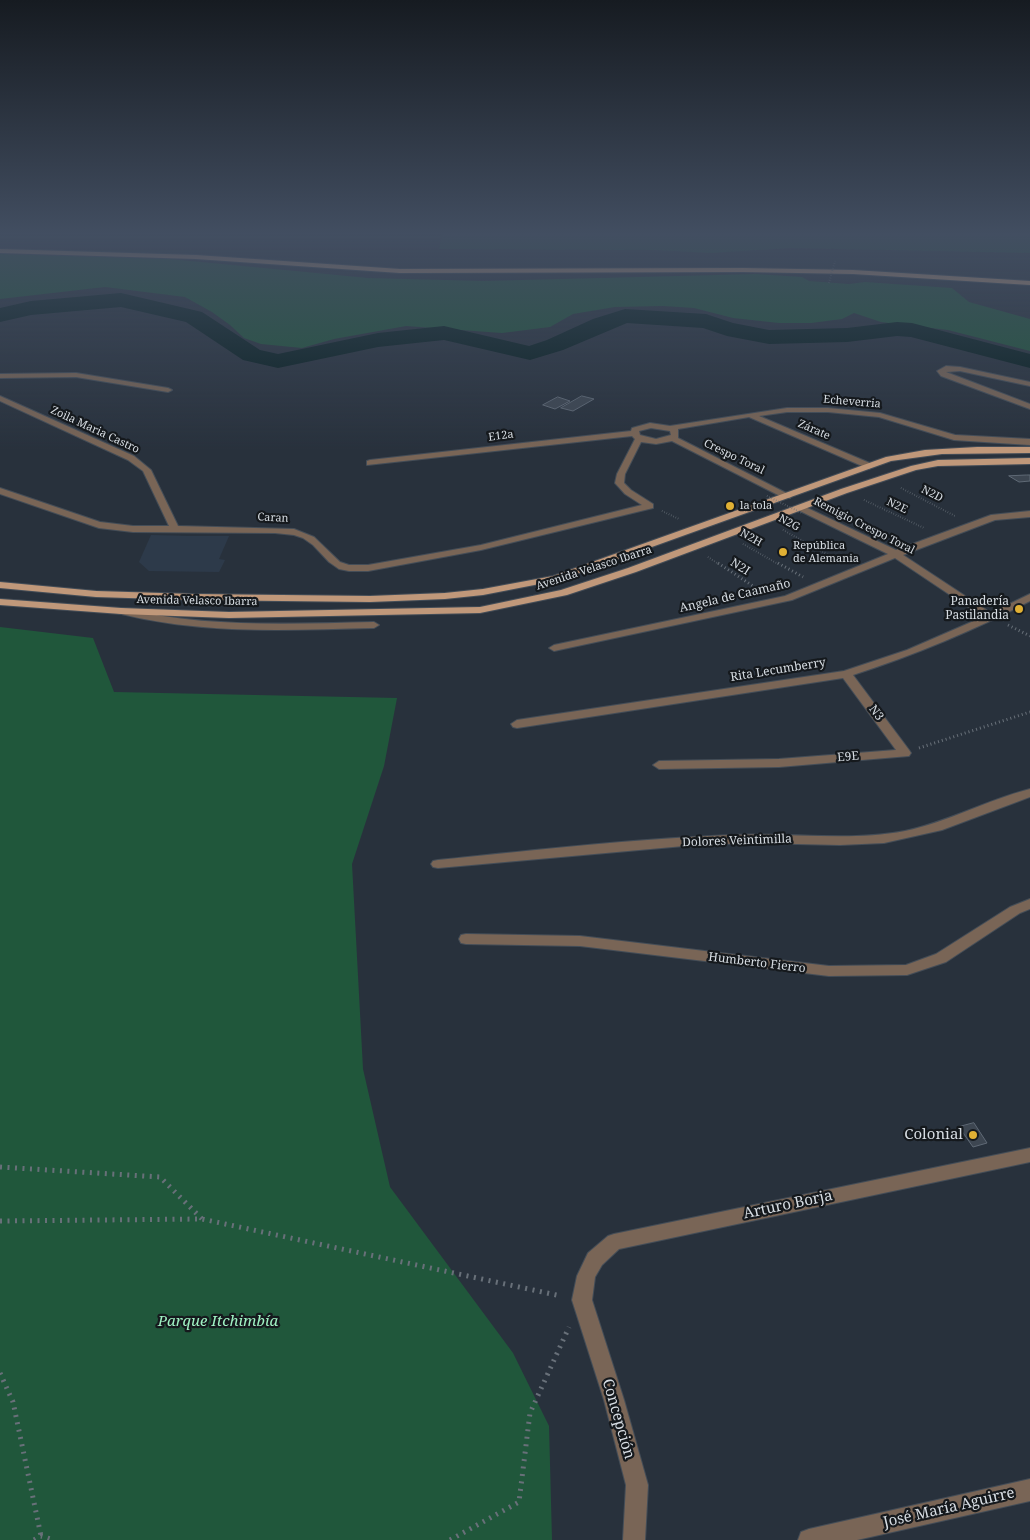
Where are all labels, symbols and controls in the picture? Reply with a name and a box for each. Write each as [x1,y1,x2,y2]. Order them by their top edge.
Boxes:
street label: Echeverria [823,393,881,411]
street label: Zoila Maria Castro [49,404,141,456]
street label: Zárate [796,417,832,443]
street label: E12a [488,428,514,444]
street label: Crespo Toral [702,437,766,477]
street label: N2D [919,483,945,505]
street label: Remigio Crespo Toral [811,495,917,557]
street label: N2E [885,495,909,517]
place label: la tola [740,499,772,513]
marker: la tola [724,500,736,512]
street label: Caran [257,511,289,525]
street label: N2G [776,512,802,534]
street label: N2H [738,527,764,549]
place label: República de Alemania [793,539,859,565]
street label: Avenida Velasco Ibarra [534,543,654,593]
marker: República de Alemania [777,546,789,558]
street label: N2I [728,556,752,578]
street label: Angela de Caamaño [678,576,792,616]
street label: Avenida Velasco Ibarra [136,593,258,609]
place label: Panadería Pastilandia [945,595,1009,623]
marker: Panadería Pastilandia [1013,603,1025,615]
street label: Rita Lecumberry [729,655,827,685]
street label: N3 [865,702,887,724]
street label: E9E [837,749,859,765]
street label: Dolores Veintimilla [682,832,792,850]
street label: Humberto Fierro [708,950,806,976]
place label: Colonial [904,1126,963,1144]
marker: Colonial [967,1129,979,1141]
street label: Arturo Borja [742,1187,834,1223]
park label: Parque Itchimbía [158,1313,278,1331]
street label: Concepción [598,1377,638,1461]
street label: José María Aguirre [882,1484,1016,1532]

